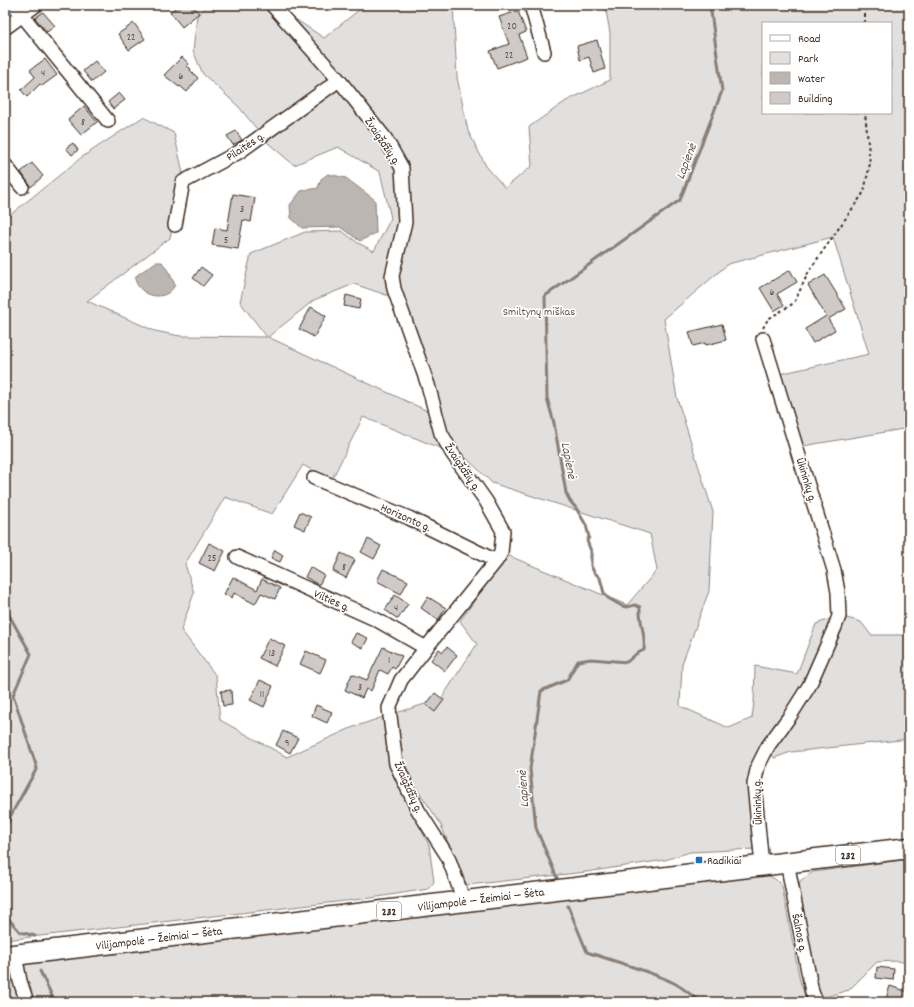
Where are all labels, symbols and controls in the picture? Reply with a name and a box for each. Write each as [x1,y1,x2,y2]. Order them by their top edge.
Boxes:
house number: 20 [507,20,517,34]
legend [762,22,892,114]
house number: 22 [127,31,135,45]
text: Road [798,31,820,48]
house number: 22 [505,49,513,63]
text: Park [798,51,819,68]
house number: 4 [41,67,45,81]
house number: 6 [179,70,184,84]
text: Water [798,71,825,88]
text: Building [798,91,833,108]
street label: Žvaigždžių g. [359,114,404,169]
house number: 8 [81,116,85,130]
street label: Pilaitės g. [223,128,268,166]
water label: Lapienė [672,140,703,183]
house number: 3 [240,203,244,217]
house number: 5 [224,234,229,248]
house number: 6 [770,286,775,300]
park label: Smiltynų miškas [503,304,575,321]
street label: Žvaigždžių g. [439,440,484,495]
water label: Lapienė [555,440,581,482]
street label: Ūkininkų g. [791,456,820,505]
street label: Horizonto g. [378,500,433,537]
house number: 25 [208,552,217,566]
house number: 8 [342,561,346,575]
street label: Vilties g. [311,586,352,617]
house number: 4 [394,602,398,616]
house number: 13 [269,647,275,661]
house number: 1 [388,654,390,668]
house number: 3 [358,681,362,695]
house number: 11 [260,688,264,702]
house number: 9 [285,737,289,751]
street label: Žvaigždžių g. [389,759,427,816]
water label: Lapienė [514,768,535,808]
street label: Ūkininkų g. [749,779,768,825]
road number: 232 [836,846,860,864]
place label: Radikiai [707,853,741,870]
marker: Radikiai [694,855,704,865]
street label: Vilijampolė — Žeimiai — Šėta [417,884,546,917]
road number: 232 [377,902,401,920]
street label: Šalnos g. [786,912,811,954]
street label: Vilijampolė — Žeimiai — Šėta [95,923,224,956]

